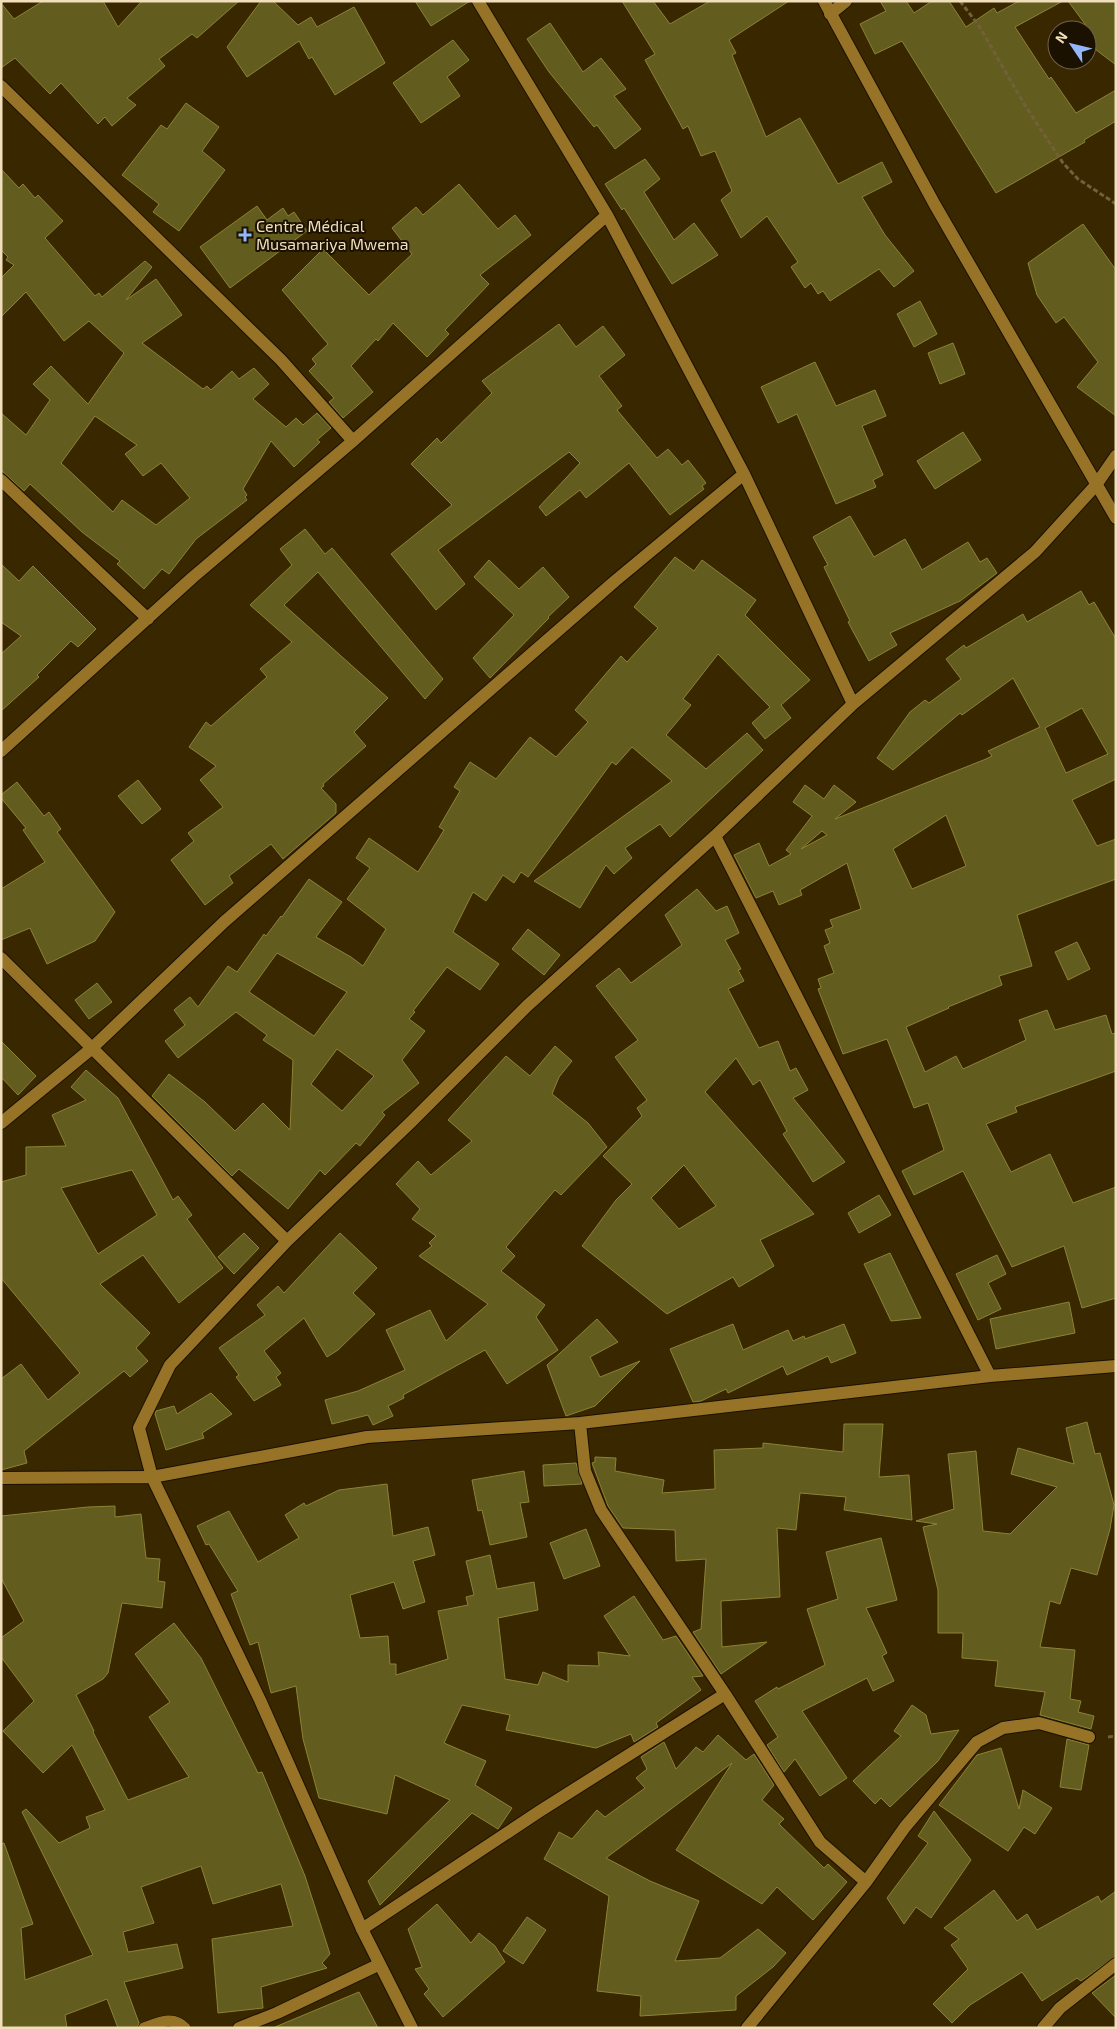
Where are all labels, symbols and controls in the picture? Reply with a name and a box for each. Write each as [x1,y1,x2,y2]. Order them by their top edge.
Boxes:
north arrow [1047,20,1097,70]
text: N [1051,28,1071,46]
place label: Centre Médical Musamariya Mwema [256,216,409,253]
marker: Centre Médical Musamariya Mwema [238,228,252,242]

